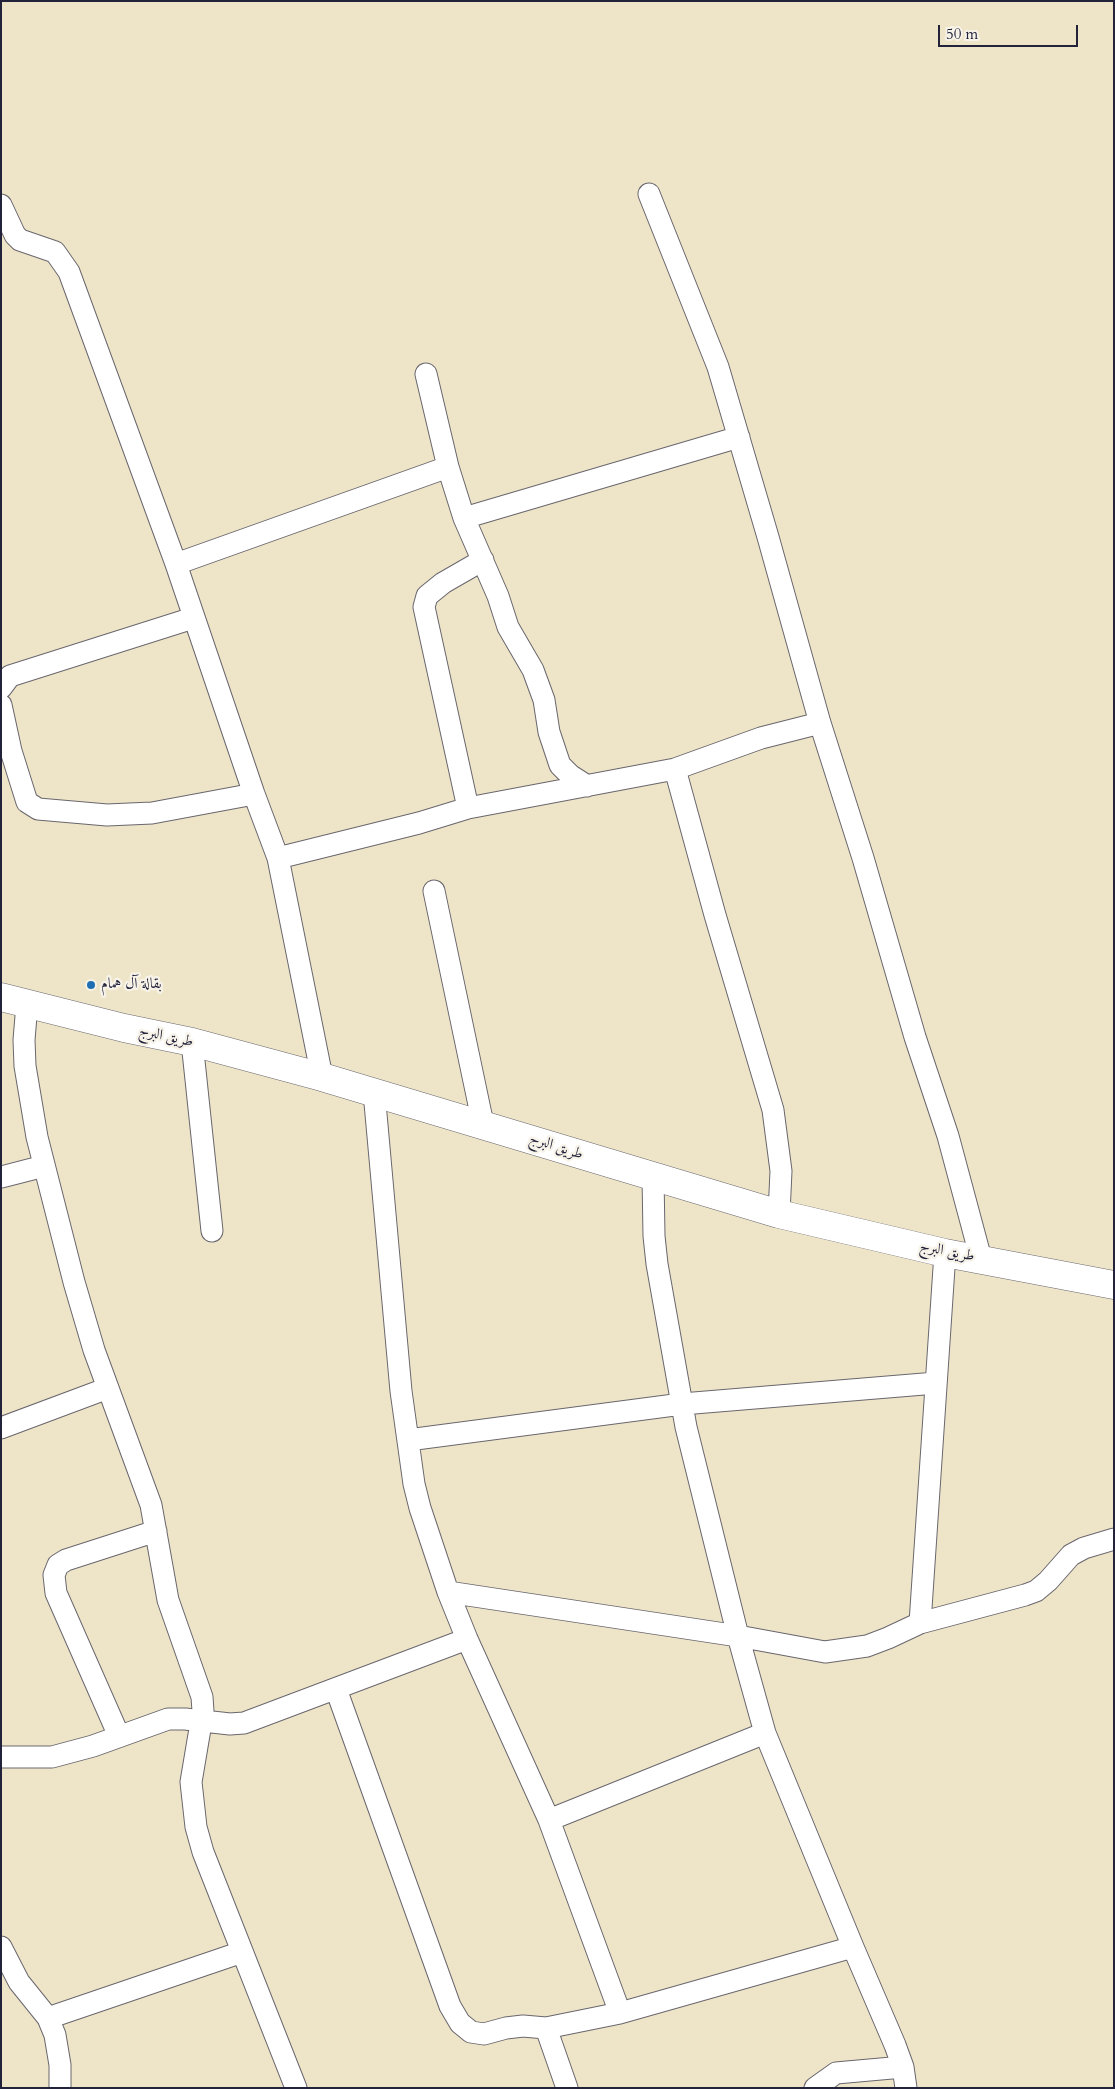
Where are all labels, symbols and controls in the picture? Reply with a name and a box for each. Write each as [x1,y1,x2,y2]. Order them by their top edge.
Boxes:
scale bar [940,15,1080,47]
text: 50 m [946,24,978,44]
place label: بقالة آل همام [101,976,162,994]
marker: بقالة آل همام [85,979,97,991]
street label: طريق البرج [137,1022,195,1052]
street label: طريق البرج [527,1130,585,1164]
street label: طريق البرج [918,1238,976,1266]

